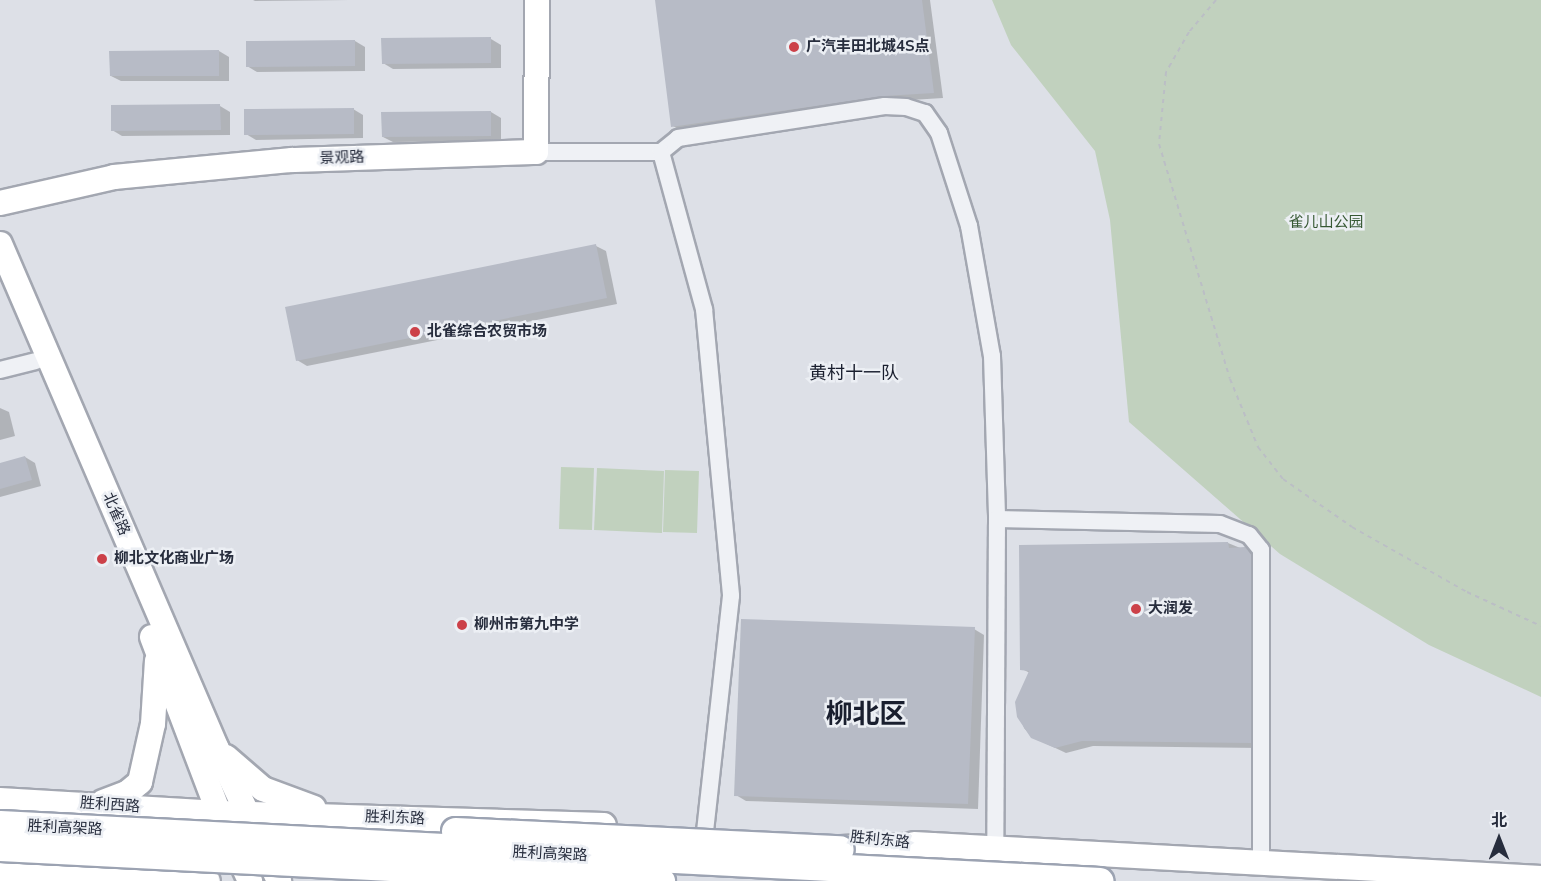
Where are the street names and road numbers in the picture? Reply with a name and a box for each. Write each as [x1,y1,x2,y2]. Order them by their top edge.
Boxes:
street label: 景观路 [319,148,365,168]
street label: 北雀路 [99,490,133,538]
street label: 胜利西路 [79,794,141,816]
street label: 胜利东路 [365,808,425,828]
street label: 胜利高架路 [27,817,103,839]
street label: 胜利东路 [849,828,911,852]
street label: 胜利高架路 [512,843,588,865]

